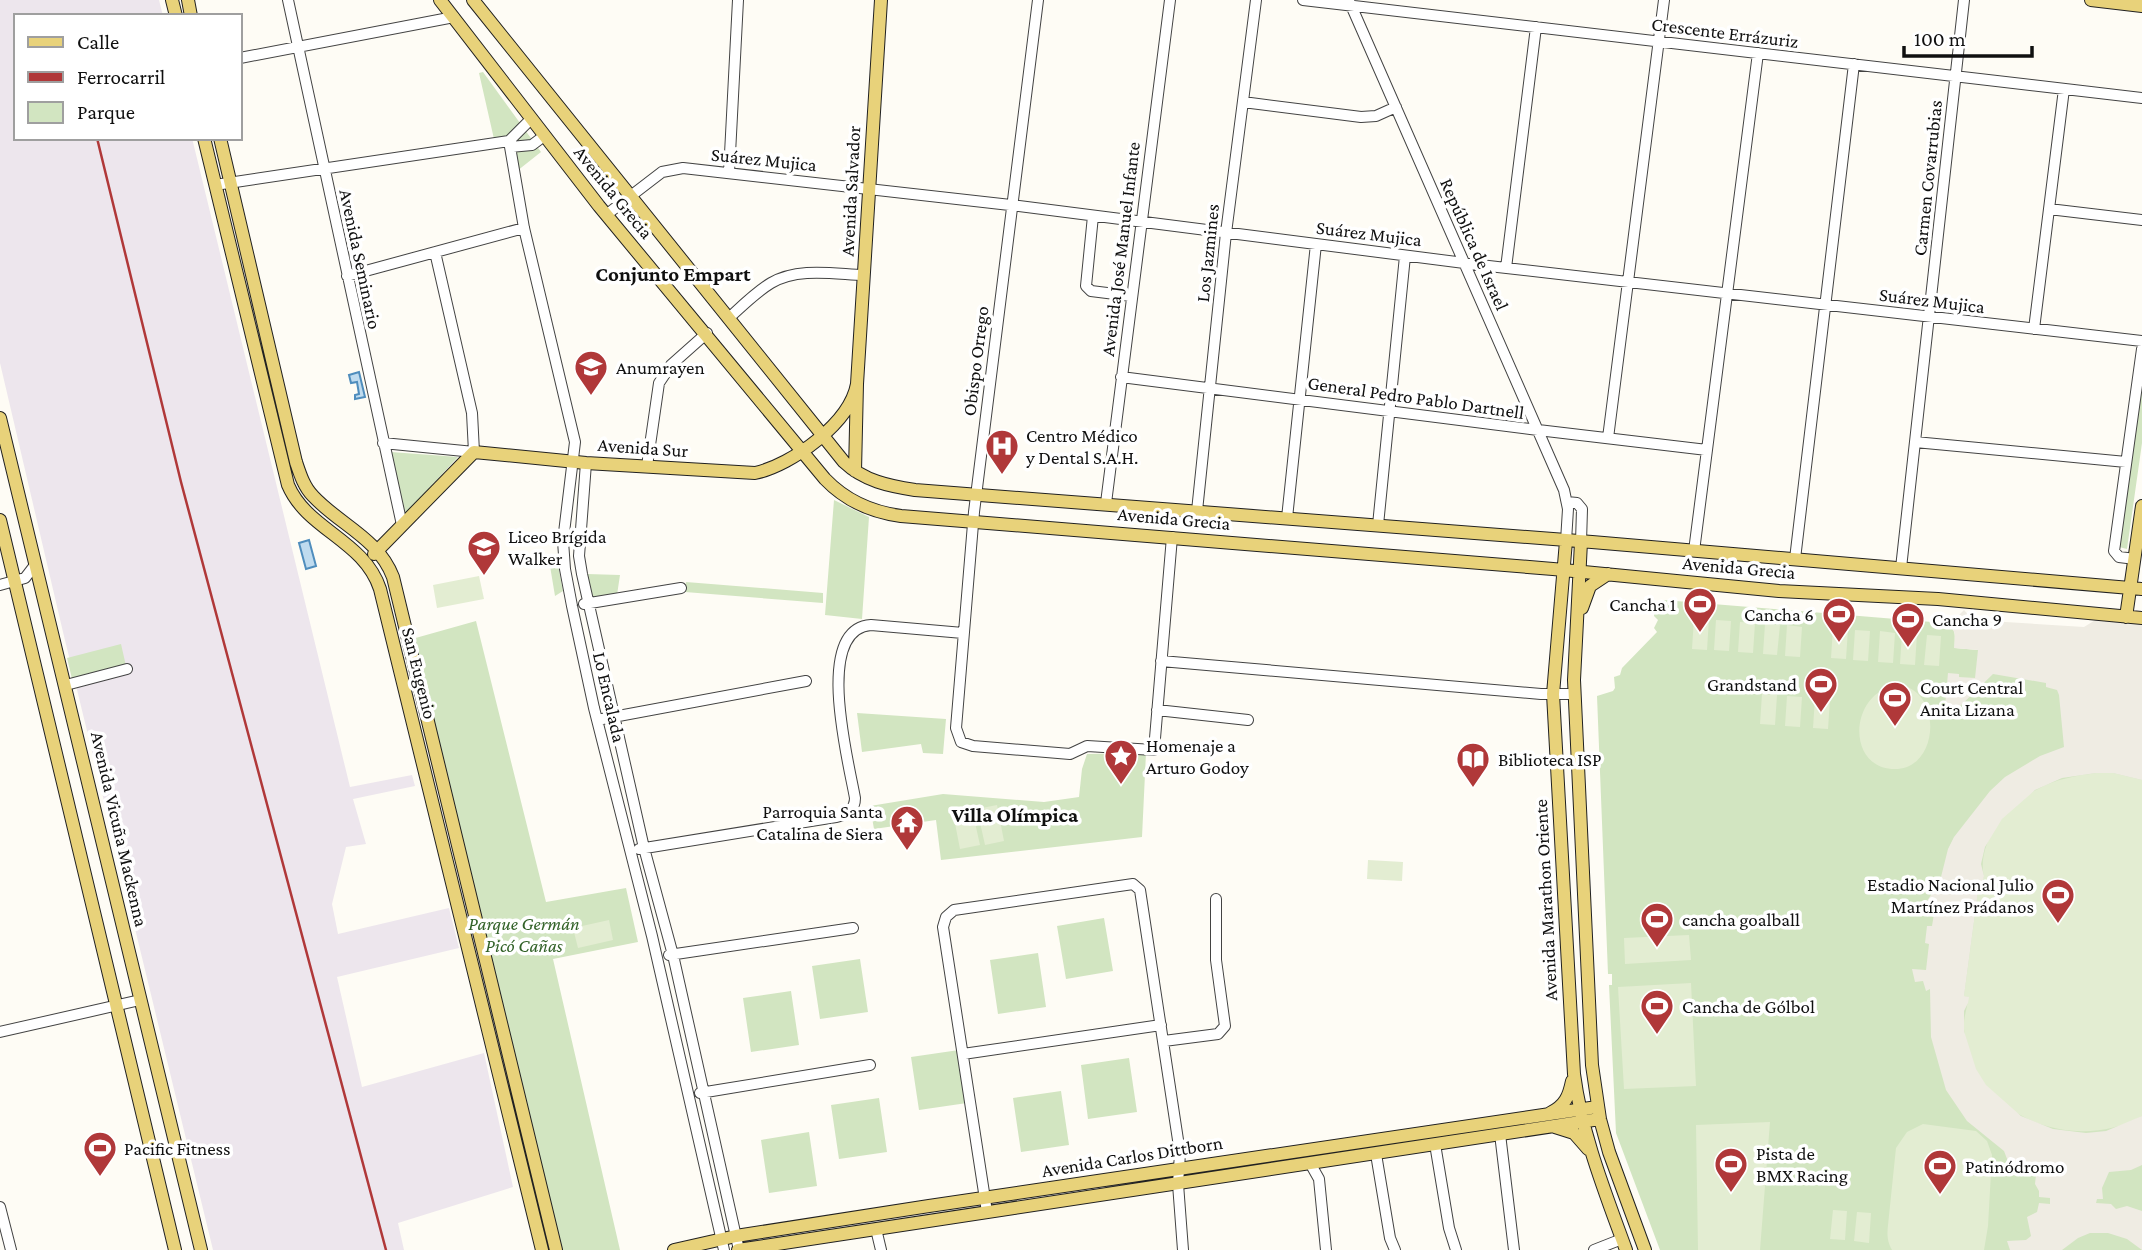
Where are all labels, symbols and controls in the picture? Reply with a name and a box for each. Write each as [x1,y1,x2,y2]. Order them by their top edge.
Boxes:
street label: Crescente Errázuriz [1650,13,1800,52]
legend [14,14,242,140]
scale bar [1904,14,2032,58]
text: 100 m [1914,27,1966,51]
text: Calle [77,30,119,54]
text: Ferrocarril [77,65,165,89]
street label: Carmen Covarrubias [1909,99,1946,257]
text: Parque [77,100,135,124]
street label: Avenida Salvador [837,125,864,257]
street label: Avenida José Manuel Infante [1097,141,1144,358]
street label: Avenida Grecia [570,142,658,243]
street label: Suárez Mujica [710,144,818,177]
street label: República de Israel [1436,175,1513,313]
street label: Avenida Seminario [335,187,386,331]
street label: Los Jazmines [1192,203,1223,303]
street label: Suárez Mujica [1315,217,1423,251]
district label: Conjunto Empart [595,262,751,286]
street label: Suárez Mujica [1878,284,1986,318]
street label: Obispo Orrego [958,305,993,417]
school or university icon: Anumrayen [572,348,610,397]
place label: Anumrayen [616,357,705,378]
street label: General Pedro Pablo Dartnell [1306,372,1526,423]
place label: Centro Médico y Dental S.A.H. [1025,425,1138,468]
hospital icon: Centro Médico y Dental S.A.H. [983,427,1021,476]
street label: Avenida Sur [597,434,689,461]
street label: Avenida Grecia [1117,503,1231,534]
place label: Liceo Brígida Walker [508,526,607,569]
school or university icon: Liceo Brígida Walker [465,528,503,577]
street label: Avenida Grecia [1682,552,1796,583]
sports icon: Cancha 1 [1681,585,1719,634]
place label: Cancha 1 [1609,594,1676,615]
sports icon: Cancha 6 [1820,595,1858,644]
sports icon: Cancha 9 [1889,600,1927,649]
place label: Cancha 6 [1744,604,1814,625]
place label: Cancha 9 [1932,609,2002,630]
street label: San Eugenio [398,625,441,721]
street label: Lo Encalada [589,650,630,745]
sports icon: Grandstand [1802,665,1840,714]
place label: Grandstand [1707,674,1797,695]
place label: Court Central Anita Lizana [1920,677,2023,720]
sports icon: Court Central Anita Lizana [1876,679,1914,728]
street label: Avenida Vicuña Mackenna [87,729,152,929]
place label: Homenaje a Arturo Godoy [1146,735,1249,778]
place icon: Homenaje a Arturo Godoy [1102,737,1140,786]
library icon: Biblioteca ISP [1454,740,1492,789]
place label: Biblioteca ISP [1498,749,1601,770]
street label: Avenida Marathon Oriente [1530,799,1561,1001]
place label: Parroquia Santa Catalina de Siera [756,801,883,844]
temple icon: Parroquia Santa Catalina de Siera [888,803,926,852]
district label: Villa Olímpica [951,803,1079,827]
place label: Estadio Nacional Julio Martínez Prádanos [1867,874,2034,917]
sports icon: Estadio Nacional Julio Martínez Prádanos [2039,876,2077,925]
sports icon: cancha goalball [1638,900,1676,949]
place label: cancha goalball [1682,909,1800,930]
park label: Parque Germán Picó Cañas [468,913,580,956]
sports icon: Cancha de Gólbol [1638,987,1676,1036]
place label: Cancha de Gólbol [1682,996,1815,1017]
sports icon: Pacific Fitness [81,1129,119,1178]
street label: Avenida Carlos Dittborn [1040,1132,1224,1181]
place label: Pacific Fitness [124,1138,231,1159]
place label: Pista de BMX Racing [1756,1143,1848,1186]
sports icon: Pista de BMX Racing [1712,1145,1750,1194]
sports icon: Patinódromo [1921,1147,1959,1196]
place label: Patinódromo [1965,1156,2064,1177]

